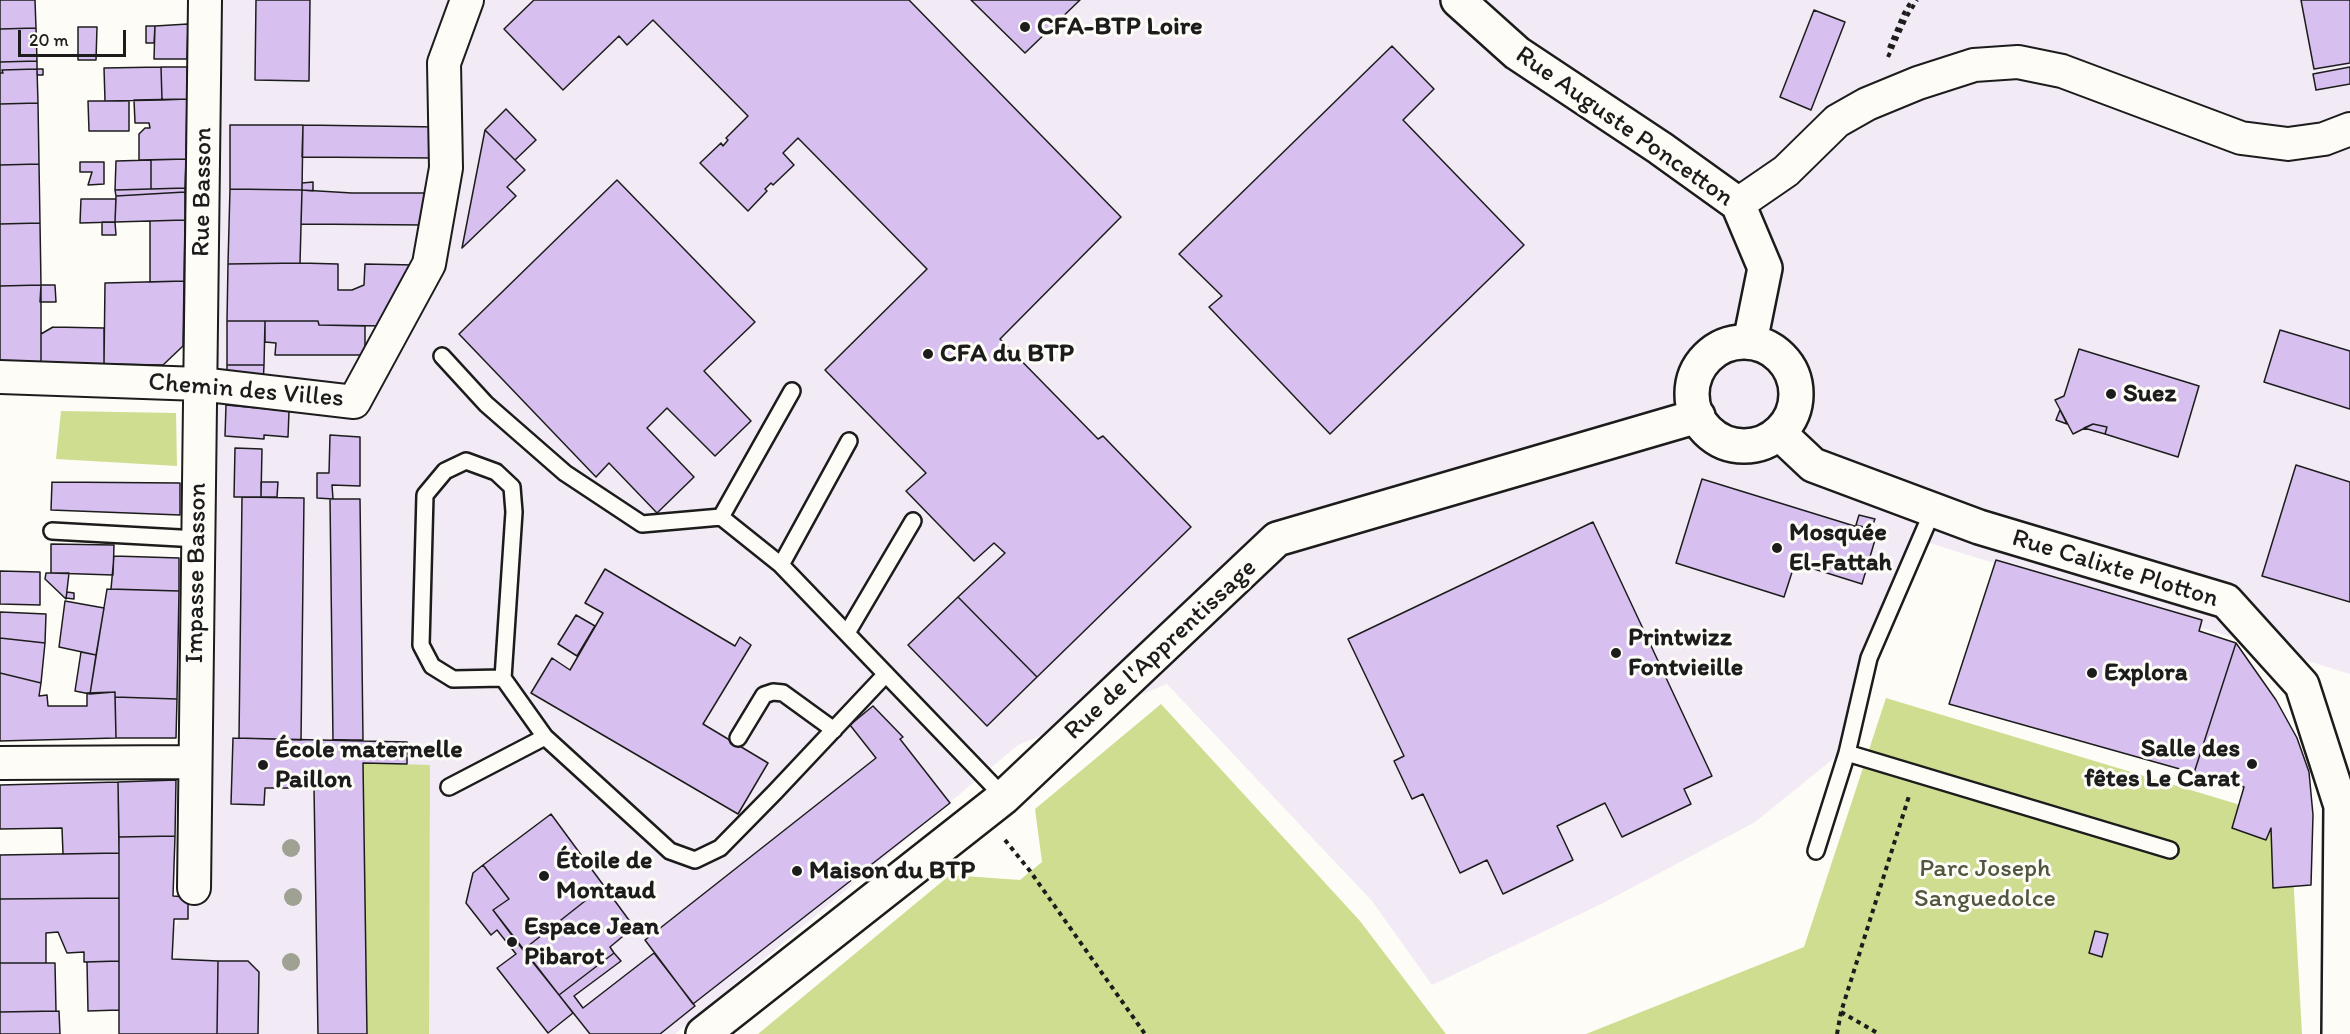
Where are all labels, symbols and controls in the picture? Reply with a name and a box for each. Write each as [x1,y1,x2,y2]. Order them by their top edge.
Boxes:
place label: CFA-BTP Loire [1037,11,1203,43]
scale bar [21,18,129,56]
marker: CFA-BTP Loire [1018,20,1032,34]
text: 20 m [29,29,69,51]
street label: Rue Auguste Poncetton [1509,40,1739,214]
street label: Rue Basson [186,127,220,257]
place label: CFA du BTP [940,338,1074,370]
marker: CFA du BTP [921,347,935,361]
street label: Chemin des Villes [147,367,345,415]
place label: Suez [2123,378,2176,410]
marker: Suez [2104,387,2118,401]
street label: Impasse Basson [180,482,214,664]
place label: Mosquée El-Fattah [1789,517,1892,578]
street label: Rue Calixte Plotton [2008,523,2222,615]
marker: Mosquée El-Fattah [1770,541,1784,555]
street label: Rue de l'Apprentissage [1058,553,1264,747]
place label: Printwizz Fontvieille [1628,622,1743,684]
marker: Printwizz Fontvieille [1609,646,1623,660]
place label: Explora [2104,657,2187,689]
marker: Explora [2085,666,2099,680]
place label: Salle des fêtes Le Carat [2084,733,2240,794]
place label: École maternelle Paillon [275,734,463,796]
marker: Salle des fêtes Le Carat [2245,757,2259,771]
marker: École maternelle Paillon [256,758,270,772]
place label: Étoile de Montaud [556,845,656,906]
park label: Parc Joseph Sanguedolce [1914,853,2056,915]
place label: Maison du BTP [809,855,975,887]
marker: Maison du BTP [790,864,804,878]
marker: Étoile de Montaud [537,869,551,883]
place label: Espace Jean Pibarot [524,911,659,972]
marker: Espace Jean Pibarot [505,935,519,949]

